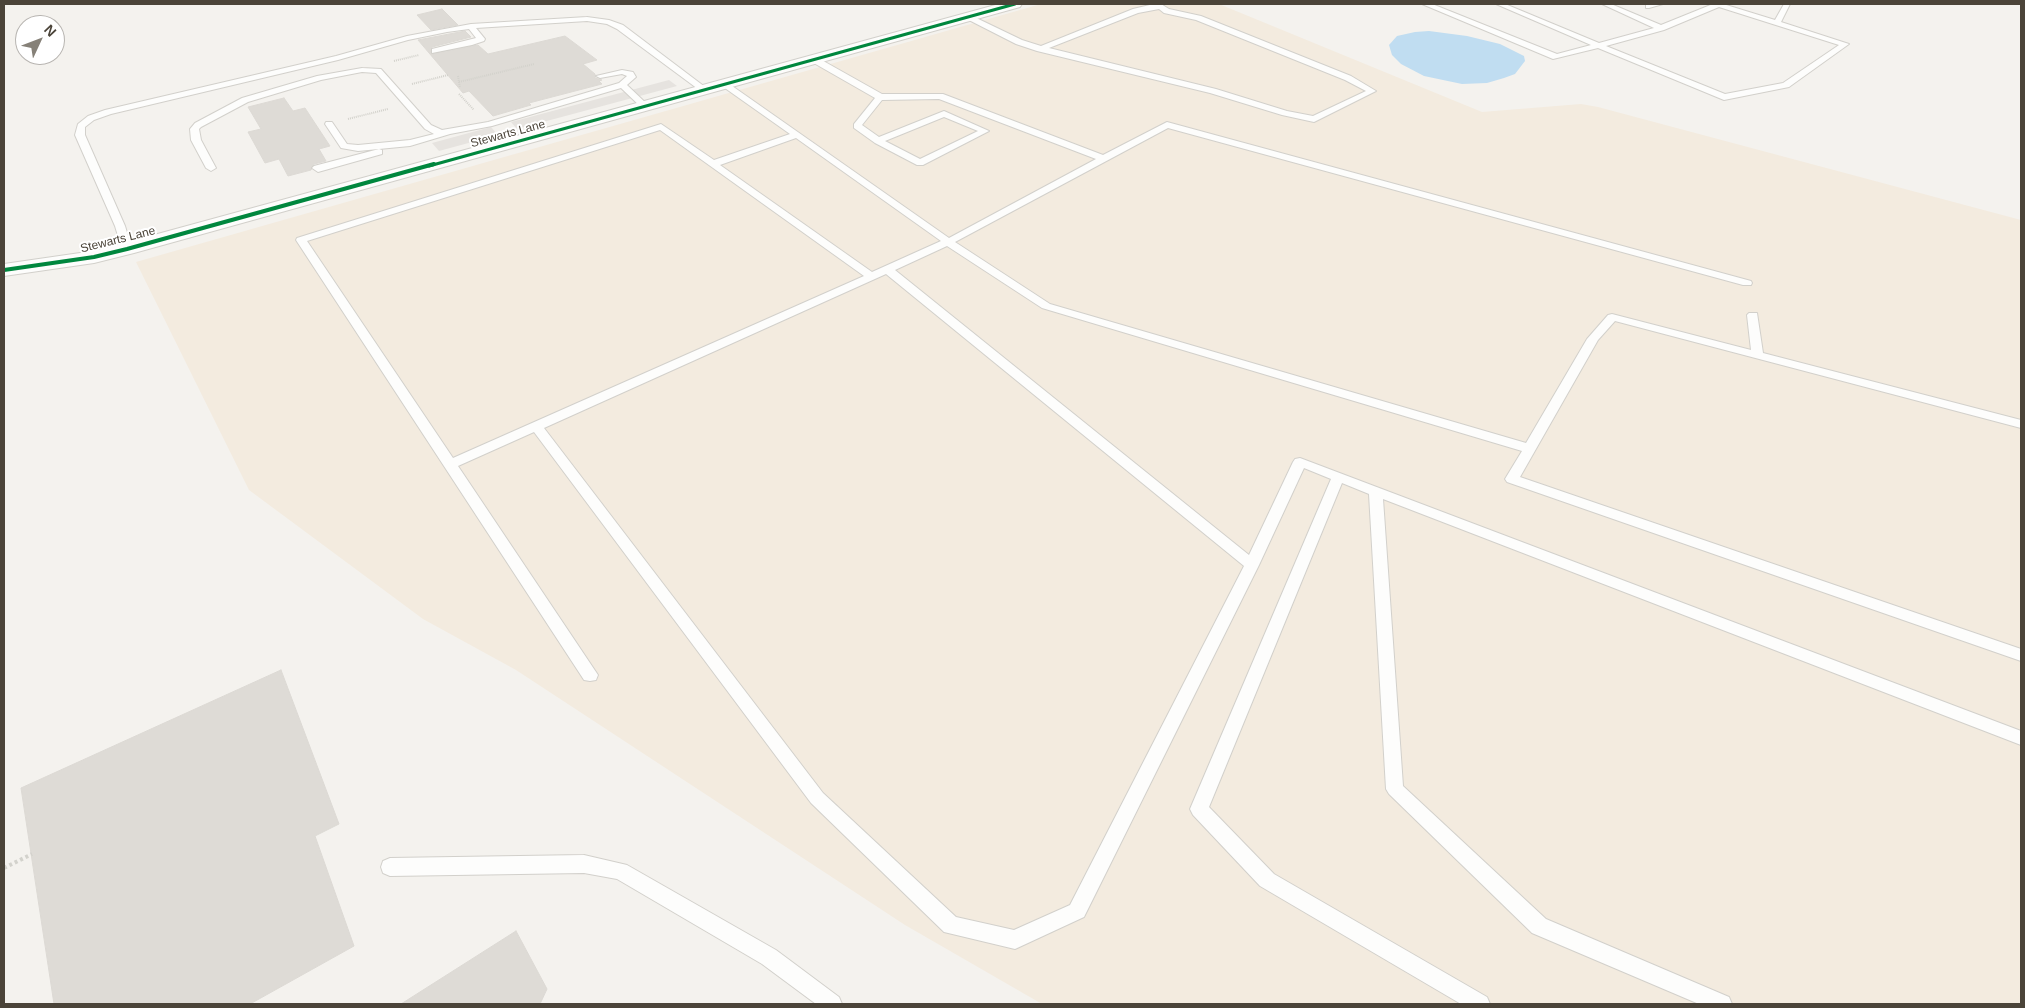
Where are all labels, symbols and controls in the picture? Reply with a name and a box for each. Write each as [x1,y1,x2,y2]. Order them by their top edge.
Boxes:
north arrow [15,15,65,65]
text: N [41,21,60,40]
street label: Stewarts Lane [469,117,547,151]
street label: Stewarts Lane [79,224,157,256]

